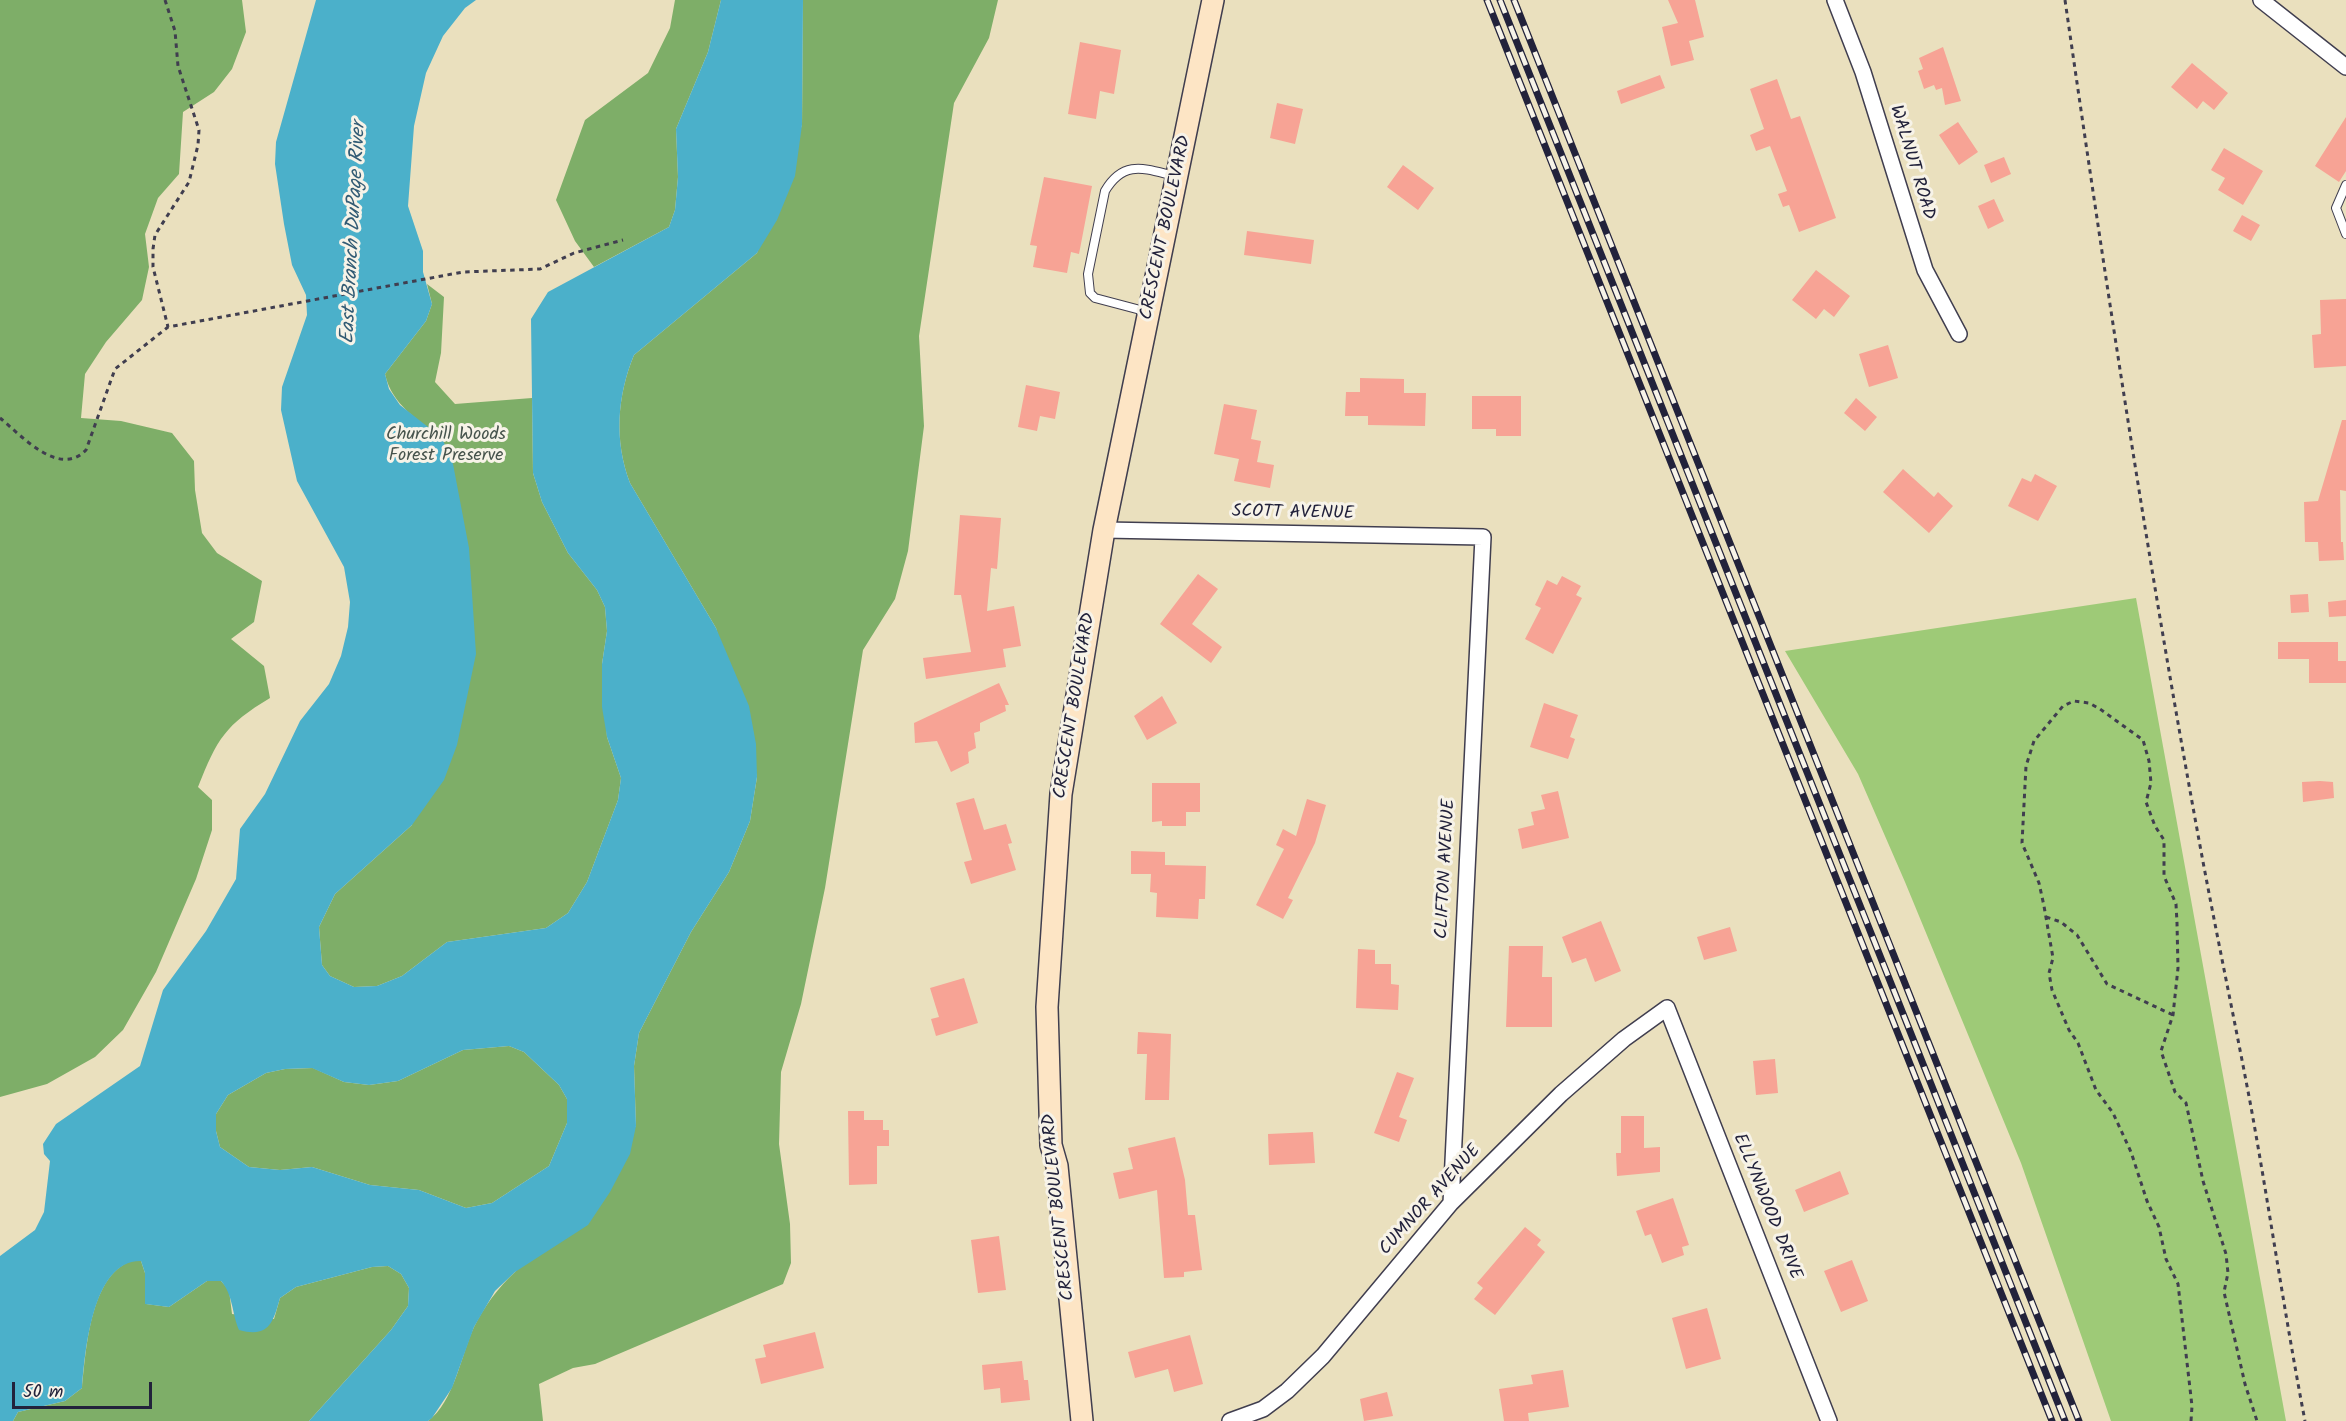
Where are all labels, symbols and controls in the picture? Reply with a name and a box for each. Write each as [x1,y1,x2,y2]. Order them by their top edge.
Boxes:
street label: WALNUT ROAD [1883,103,1939,223]
water label: East Branch DuPage River [337,121,373,345]
street label: CRESCENT BOULEVARD [1137,134,1197,322]
park label: Churchill Woods Forest Preserve [386,425,506,468]
street label: SCOTT AVENUE [1232,502,1354,526]
street label: CRESCENT BOULEVARD [1051,611,1101,801]
street label: CLIFTON AVENUE [1433,798,1461,940]
street label: CRESCENT BOULEVARD [1039,1112,1081,1302]
street label: ELLYNWOOD DRIVE [1727,1131,1805,1283]
street label: CUMNOR AVENUE [1376,1141,1486,1261]
scale bar [15,1370,154,1408]
text: 50 m [23,1378,63,1407]

